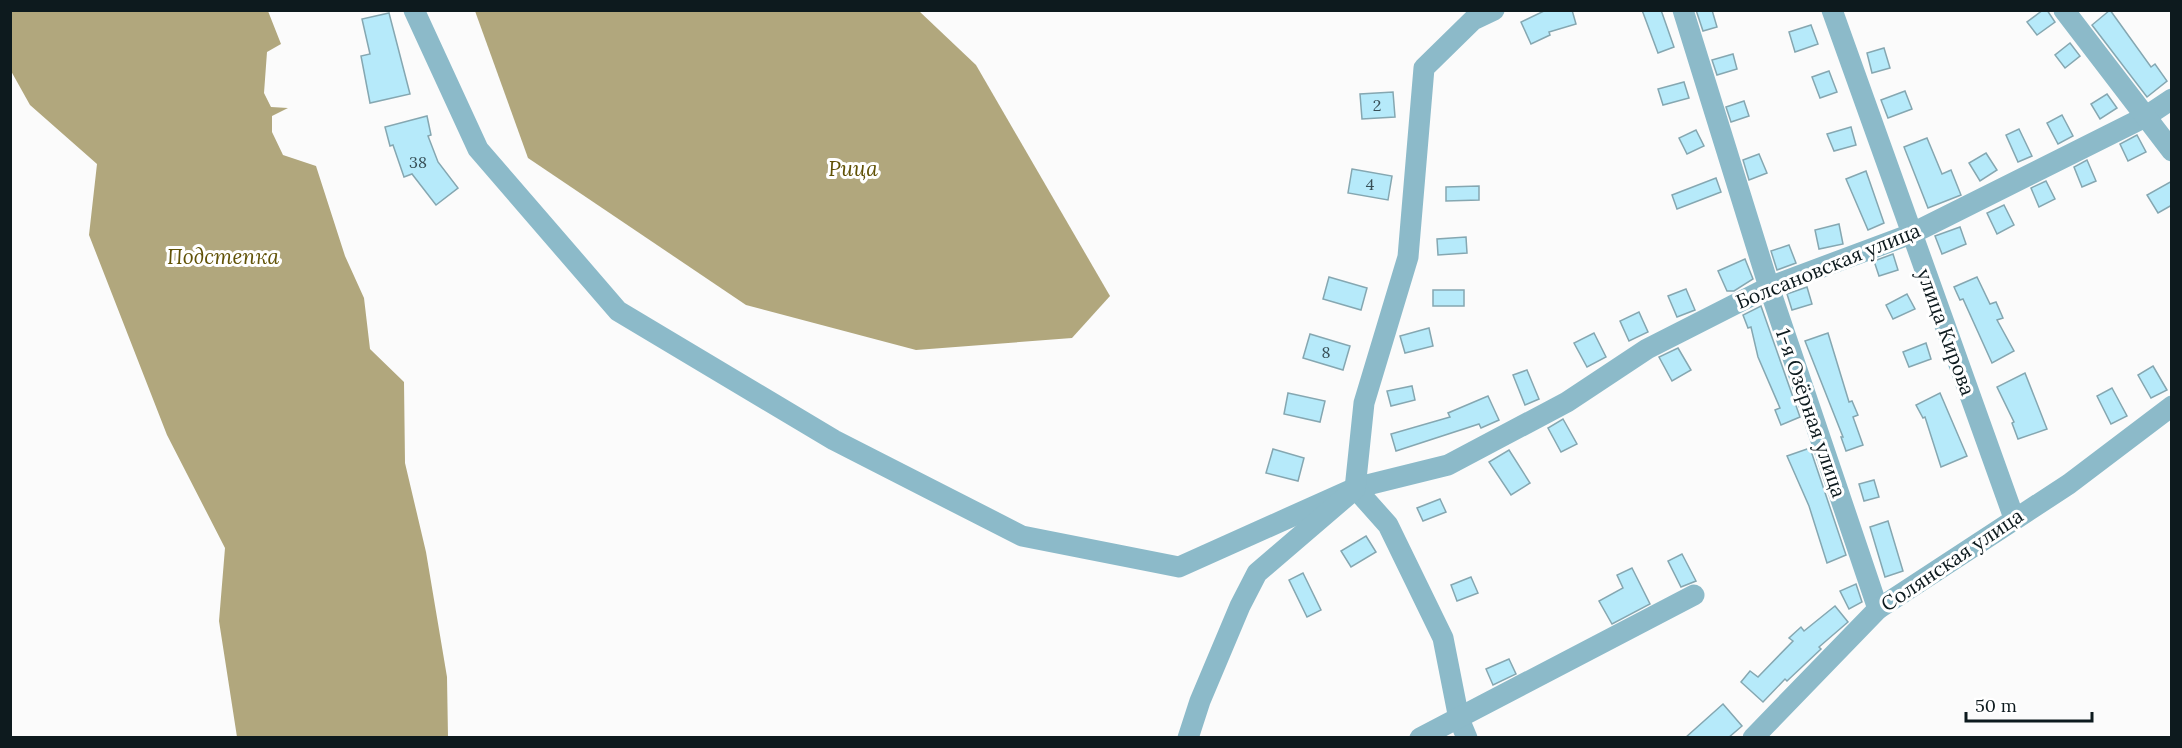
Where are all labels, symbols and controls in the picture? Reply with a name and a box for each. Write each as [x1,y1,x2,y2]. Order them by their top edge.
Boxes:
house number: 2 [1373,95,1381,115]
house number: 38 [409,152,427,172]
water label: Рица [828,155,878,182]
house number: 4 [1366,174,1375,194]
street label: Болсановская улица [1732,217,1924,314]
water label: Подстепка [167,243,279,270]
street label: улица Кирова [1912,265,1981,399]
street label: 1-я Озёрная улица [1771,325,1852,501]
house number: 8 [1322,342,1331,362]
street label: Солянская улица [1876,503,2028,616]
scale bar [1966,685,2092,723]
text: 50 m [1975,694,2017,717]

